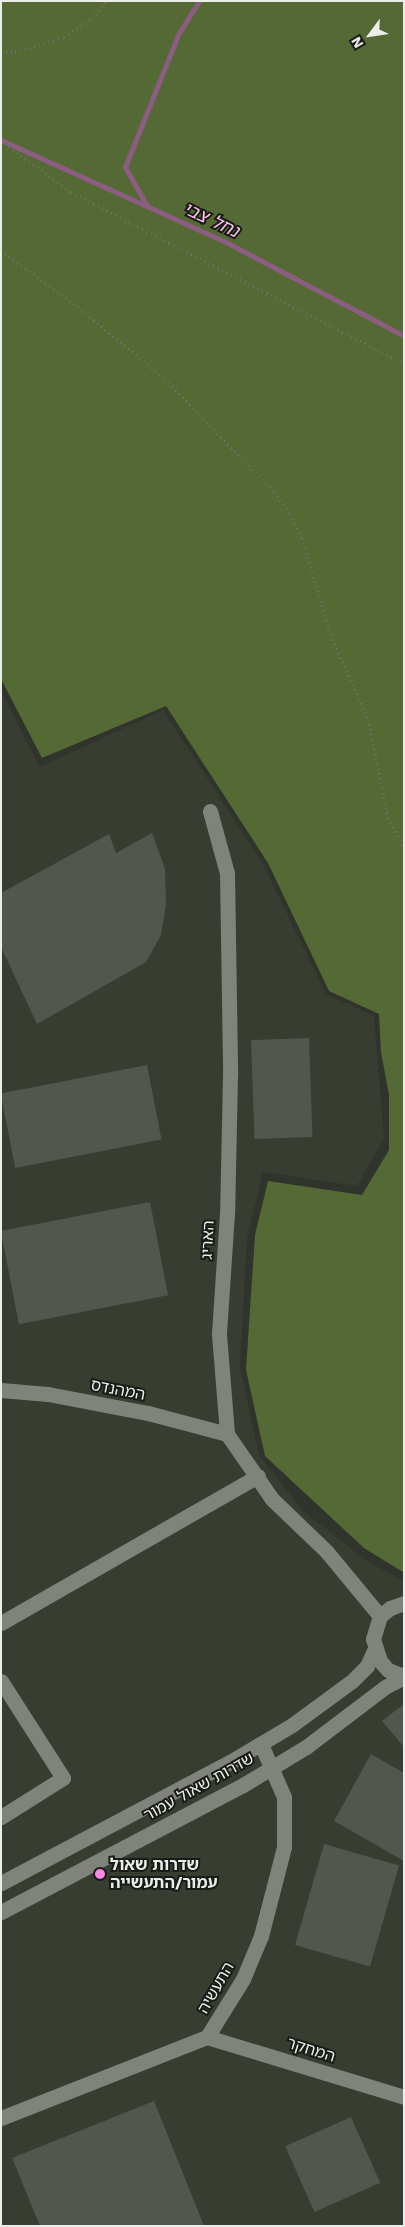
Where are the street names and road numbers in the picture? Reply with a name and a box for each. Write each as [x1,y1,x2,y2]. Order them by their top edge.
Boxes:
street label: האריג [197,1220,219,1260]
street label: המהנדס [89,1375,147,1405]
street label: שדרות שאול עמור [141,1749,257,1825]
street label: התעשיה [194,1959,238,2017]
street label: המחקר [284,2034,338,2066]

